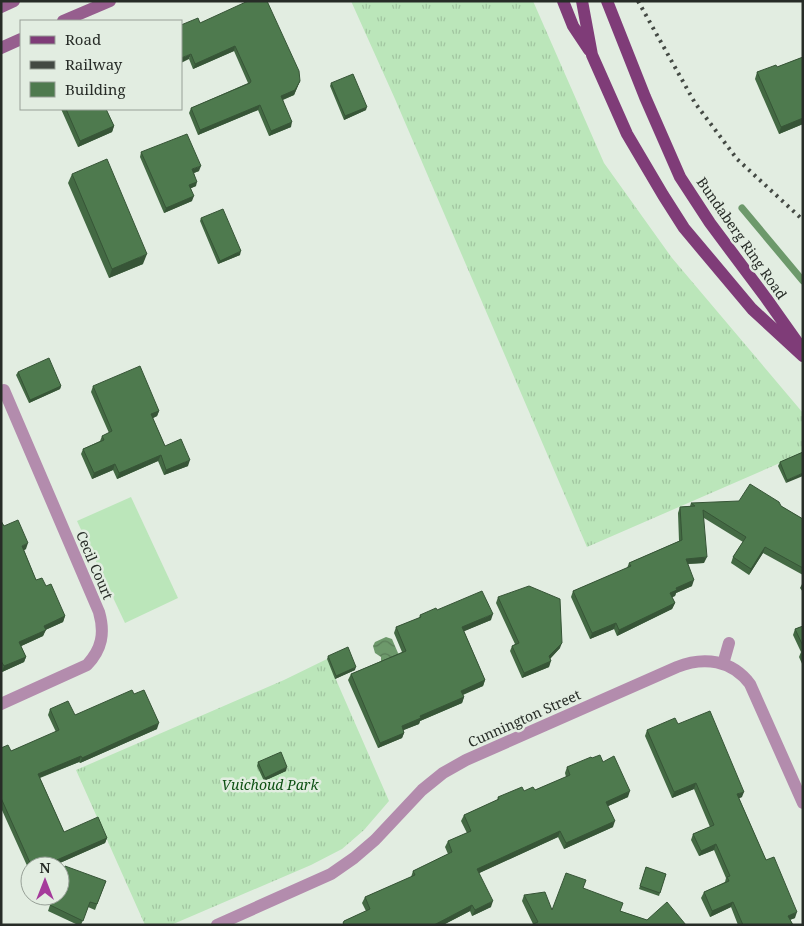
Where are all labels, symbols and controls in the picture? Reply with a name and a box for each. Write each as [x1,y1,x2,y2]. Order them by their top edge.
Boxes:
legend [20,20,182,110]
text: Road [65,29,101,49]
text: Railway [65,54,123,74]
text: Building [65,79,126,99]
street label: Bundaberg Ring Road [693,173,792,303]
street label: Cecil Court [72,528,118,602]
street label: Cunnington Street [465,685,583,751]
park label: Vuichoud Park [222,775,319,794]
north arrow [20,856,70,906]
text: N [39,858,51,877]

